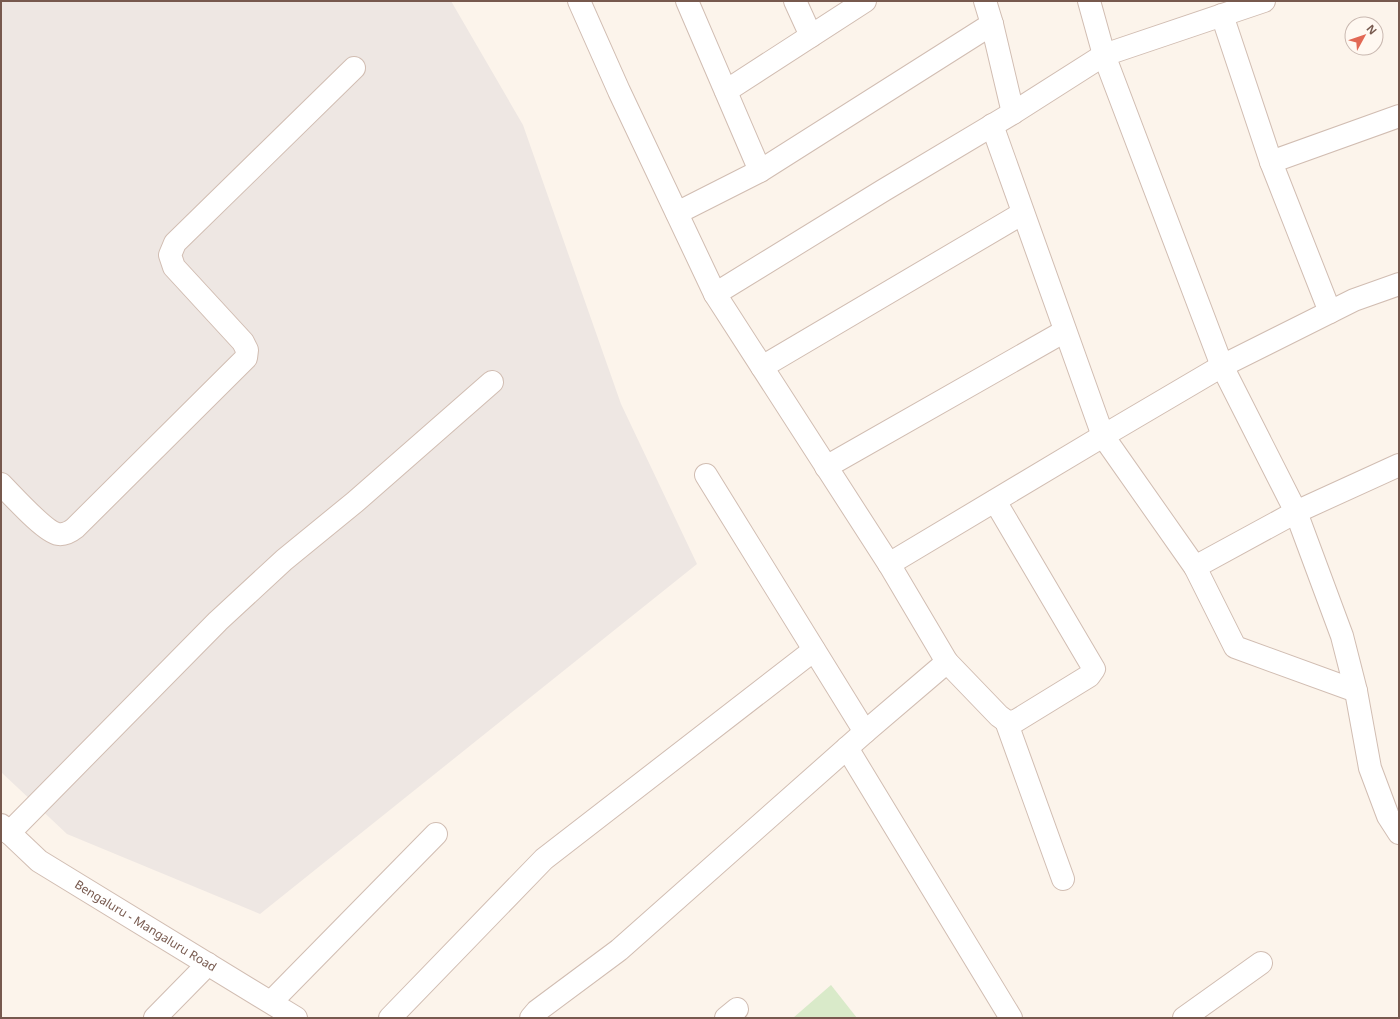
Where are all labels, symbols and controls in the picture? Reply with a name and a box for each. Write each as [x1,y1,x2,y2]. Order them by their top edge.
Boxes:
north arrow [1344,16,1384,56]
text: N [1363,21,1381,38]
street label: Bengaluru - Mangaluru Road [72,876,220,975]

